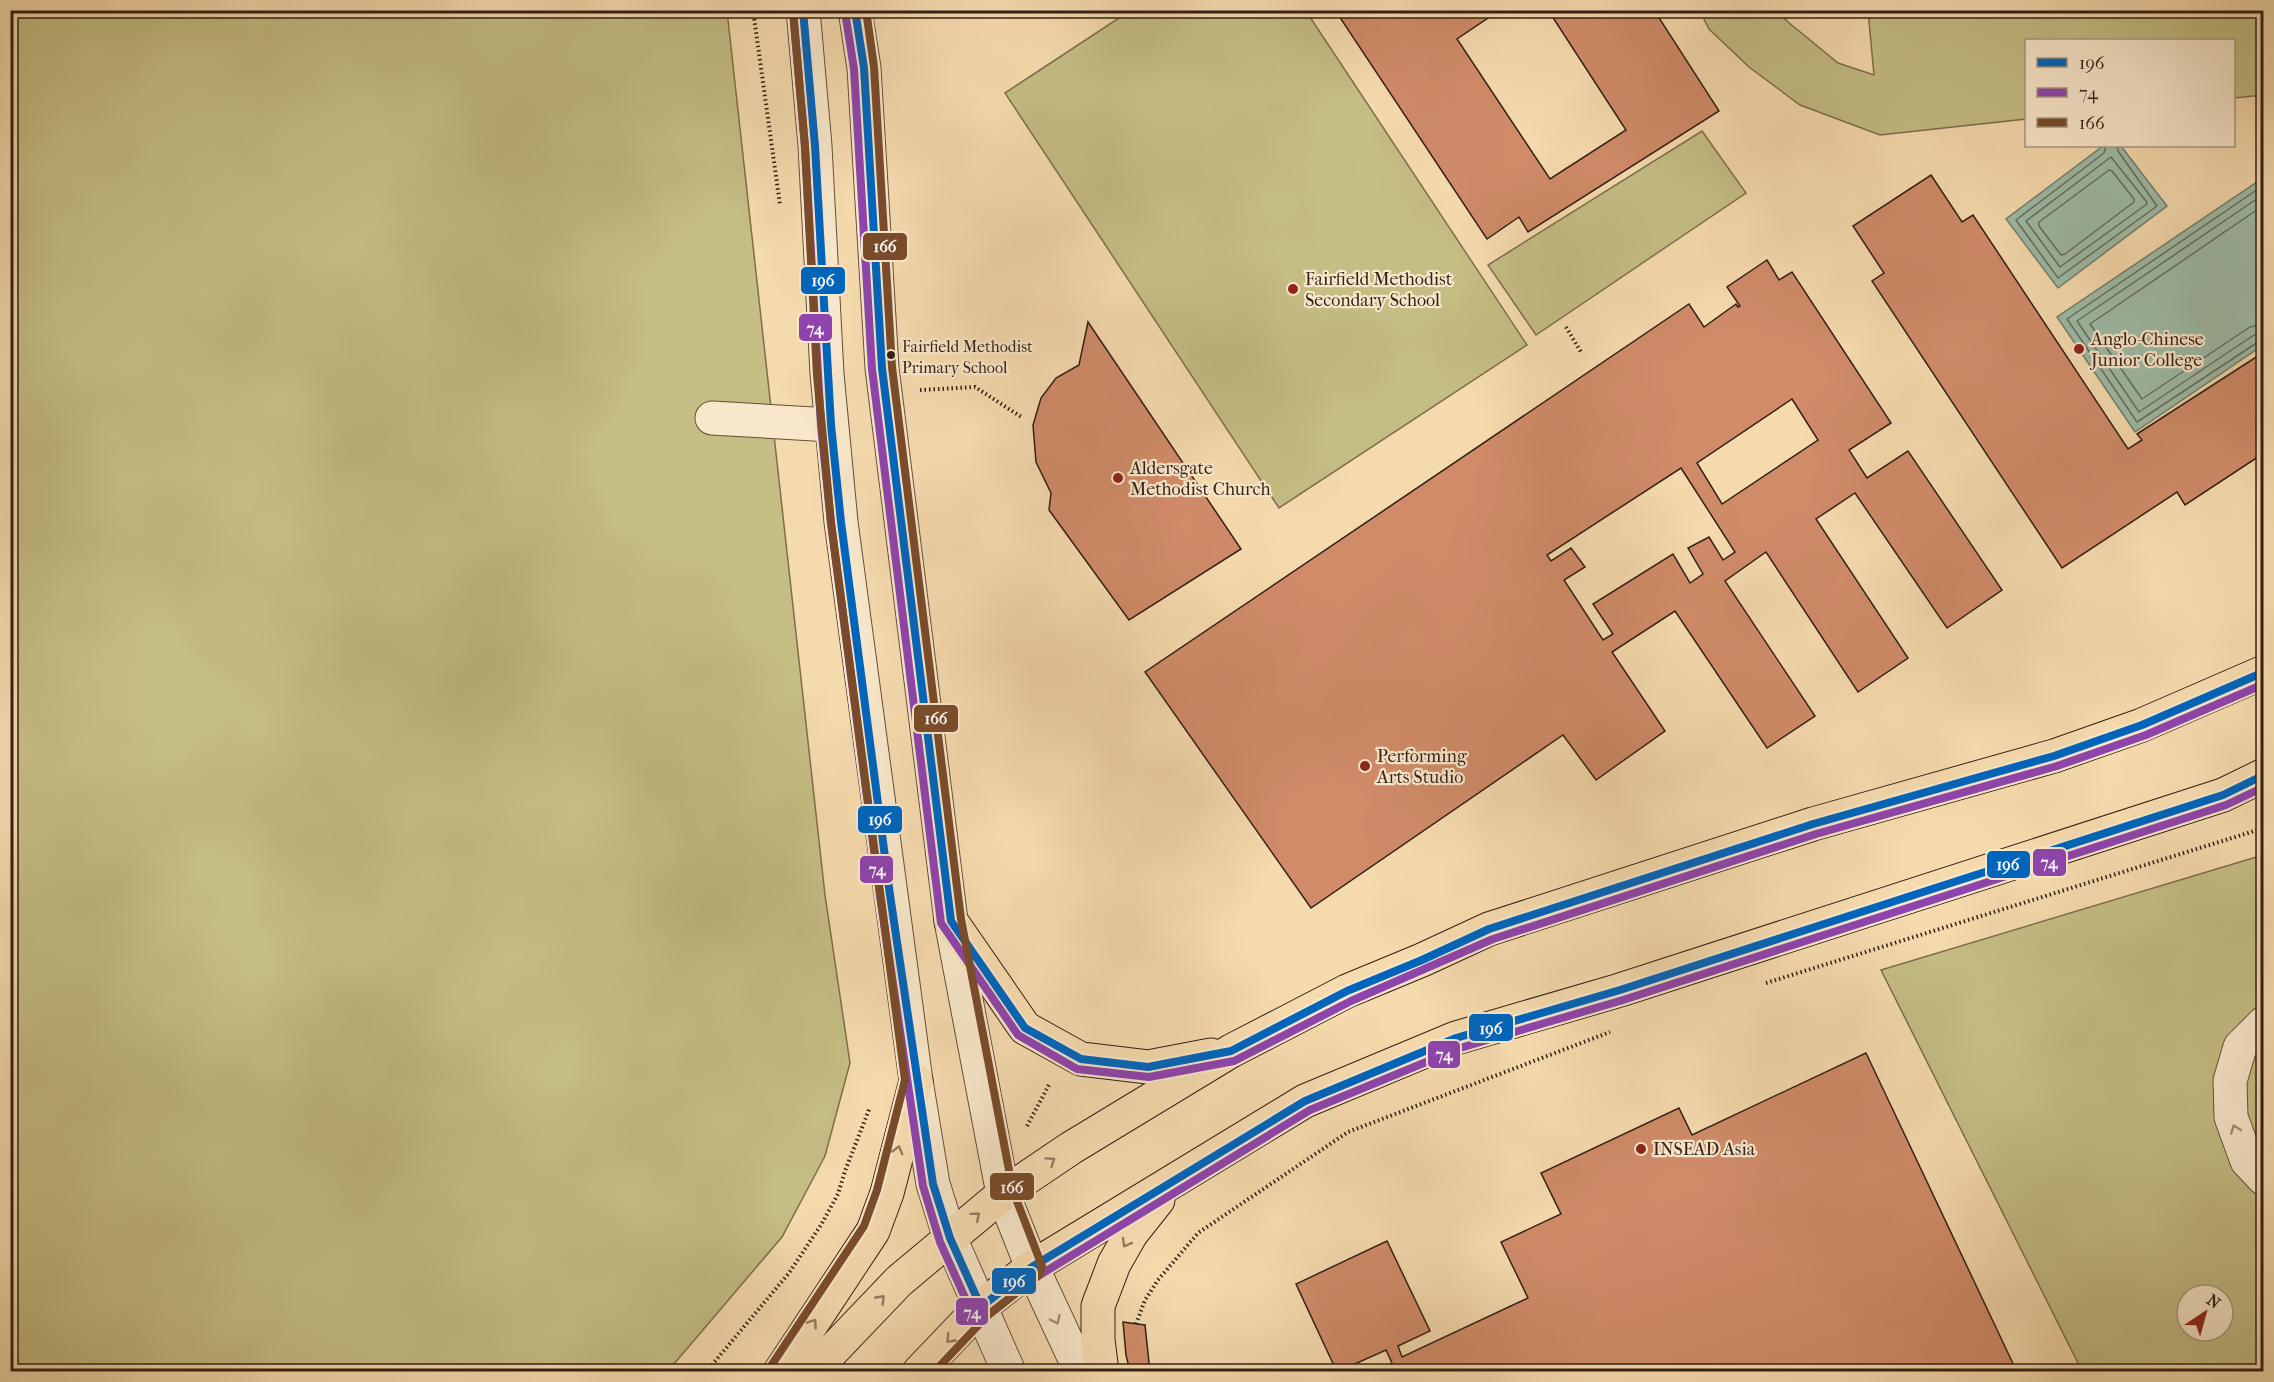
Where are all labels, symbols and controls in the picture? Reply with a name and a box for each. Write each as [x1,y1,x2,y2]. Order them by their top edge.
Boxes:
legend [2025,39,2235,147]
text: 196 [2079,53,2105,74]
text: 74 [2079,83,2098,104]
text: 166 [2079,113,2105,134]
line badge: 166 [862,232,908,261]
text: 166 [874,237,897,256]
line badge: 196 [800,266,846,295]
place label: Fairfield Methodist Secondary School [1305,269,1453,311]
text: 196 [812,271,835,291]
marker: Fairfield Methodist Secondary School [1286,282,1300,296]
line badge: 74 [798,313,833,342]
text: 74 [806,319,825,339]
place label: Anglo-Chinese Junior College [2089,329,2204,371]
place label: Fairfield Methodist Primary School [902,337,1033,377]
marker: Anglo-Chinese Junior College [2072,342,2086,356]
marker: Fairfield Methodist Primary School [885,349,897,361]
place label: Aldersgate Methodist Church [1129,458,1271,500]
marker: Aldersgate Methodist Church [1111,471,1125,485]
line badge: 166 [913,704,959,733]
text: 166 [925,709,948,728]
place label: Performing Arts Studio [1376,746,1467,788]
marker: Performing Arts Studio [1358,759,1372,773]
line badge: 196 [857,805,903,834]
text: 196 [869,810,892,830]
line badge: 74 [2032,848,2067,877]
line badge: 196 [1986,850,2031,879]
text: 74 [2040,853,2059,873]
line badge: 74 [859,855,894,884]
text: 196 [1997,855,2020,875]
text: 74 [868,860,887,880]
line badge: 196 [1468,1013,1514,1042]
text: 196 [1480,1019,1503,1039]
line badge: 74 [1427,1040,1461,1069]
text: 74 [1435,1045,1454,1065]
one-way arrow [2230,1124,2243,1135]
place label: INSEAD Asia [1653,1139,1756,1160]
marker: INSEAD Asia [1634,1142,1648,1156]
one-way arrow [891,1145,904,1155]
one-way arrow [1045,1158,1056,1169]
line badge: 166 [989,1172,1035,1201]
text: 166 [1001,1178,1024,1197]
one-way arrow [970,1213,981,1224]
one-way arrow [1121,1236,1133,1247]
line badge: 196 [991,1267,1037,1295]
text: 196 [1003,1272,1026,1292]
north arrow [2175,1283,2235,1343]
text: N [2203,1290,2225,1313]
one-way arrow [874,1296,885,1307]
line badge: 74 [955,1297,989,1326]
text: 74 [963,1303,982,1323]
one-way arrow [1048,1313,1060,1324]
one-way arrow [805,1319,817,1329]
one-way arrow [946,1333,957,1343]

